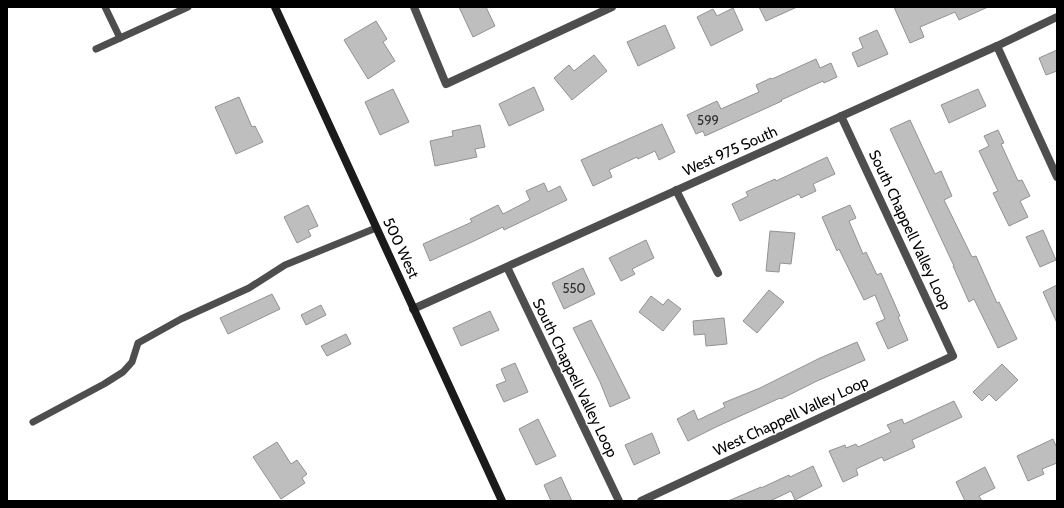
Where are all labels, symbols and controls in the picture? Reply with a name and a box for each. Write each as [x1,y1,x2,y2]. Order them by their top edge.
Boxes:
house number: 599 [697,112,719,128]
street label: West 975 South [680,122,780,180]
street label: South Chappell Valley Loop [865,147,955,313]
street label: 500 West [379,215,423,281]
house number: 550 [562,280,586,296]
street label: South Chappell Valley Loop [529,296,621,460]
street label: West Chappell Valley Loop [711,372,871,460]

